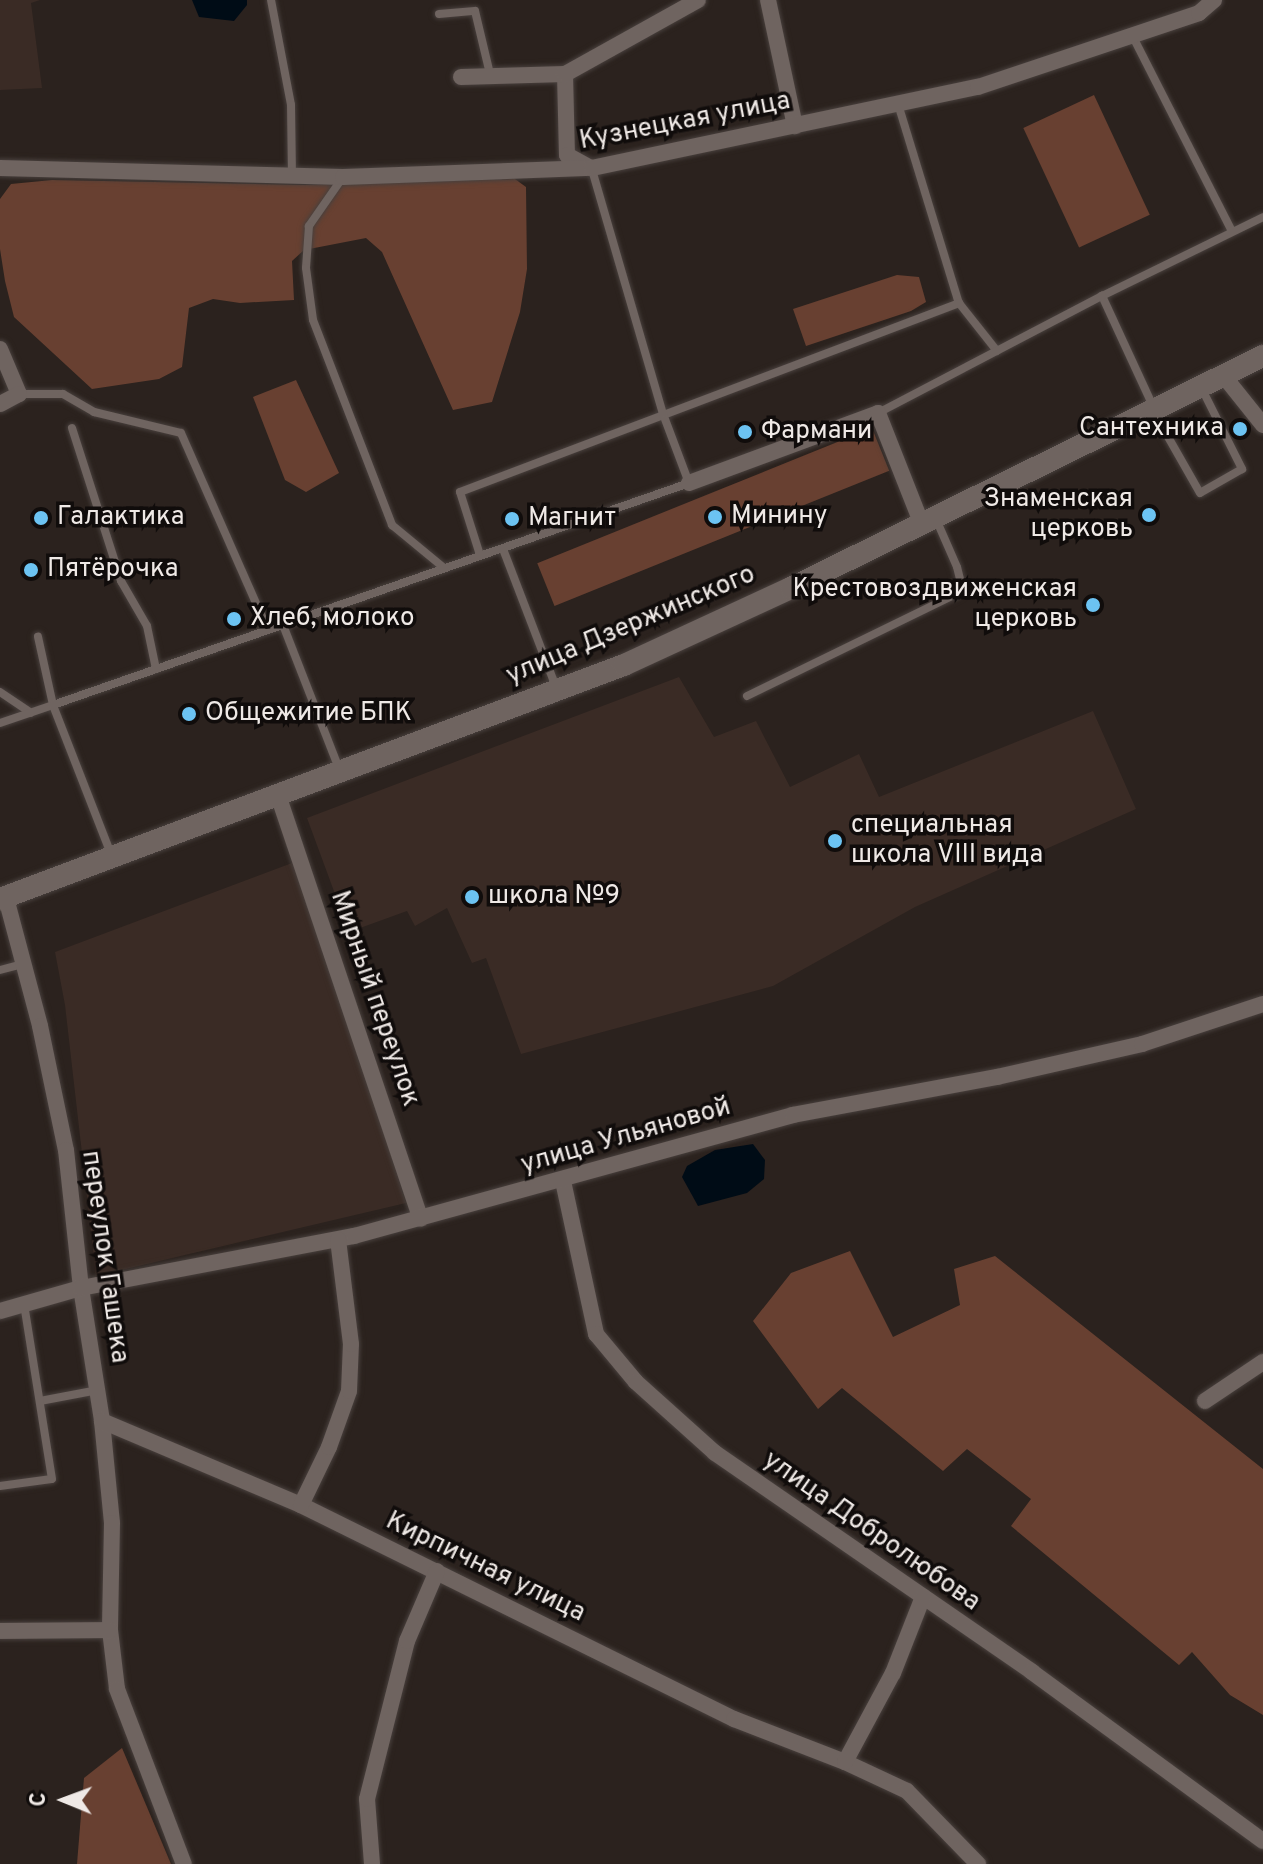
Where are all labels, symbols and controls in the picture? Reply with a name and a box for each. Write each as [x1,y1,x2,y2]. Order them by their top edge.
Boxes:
street label: Кузнецкая улица [577,86,793,158]
place label: Сантехника [1079,413,1224,445]
place label: Фармани [761,416,872,448]
marker: Сантехника [1231,420,1249,438]
marker: Фармани [736,423,754,441]
place label: Знаменская церковь [984,484,1133,546]
place label: Минину [731,501,827,533]
place label: Галактика [57,502,185,534]
place label: Магнит [528,503,616,535]
marker: Знаменская церковь [1140,506,1158,524]
marker: Минину [706,508,724,526]
marker: Галактика [32,509,50,527]
marker: Магнит [503,510,521,528]
place label: Пятёрочка [47,554,179,586]
street label: улица Дзержинского [502,559,760,693]
marker: Пятёрочка [22,561,40,579]
place label: Крестовоздвиженская церковь [793,574,1077,636]
marker: Крестовоздвиженская церковь [1084,596,1102,614]
place label: Хлеб, молоко [250,603,415,635]
marker: Хлеб, молоко [225,610,243,628]
place label: Общежитие БПК [205,698,412,730]
marker: Общежитие БПК [180,705,198,723]
place label: специальная школа VIII вида [851,810,1043,872]
marker: специальная школа VIII вида [826,832,844,850]
place label: школа №9 [488,881,620,913]
street label: Мирный переулок [323,887,425,1111]
marker: школа №9 [463,888,481,906]
street label: улица Ульяновой [518,1092,734,1182]
street label: переулок Гашека [74,1149,134,1365]
street label: улица Добролюбова [757,1445,985,1619]
street label: Кирпичная улица [380,1506,590,1630]
north arrow [24,1760,104,1840]
text: С [26,1792,53,1807]

